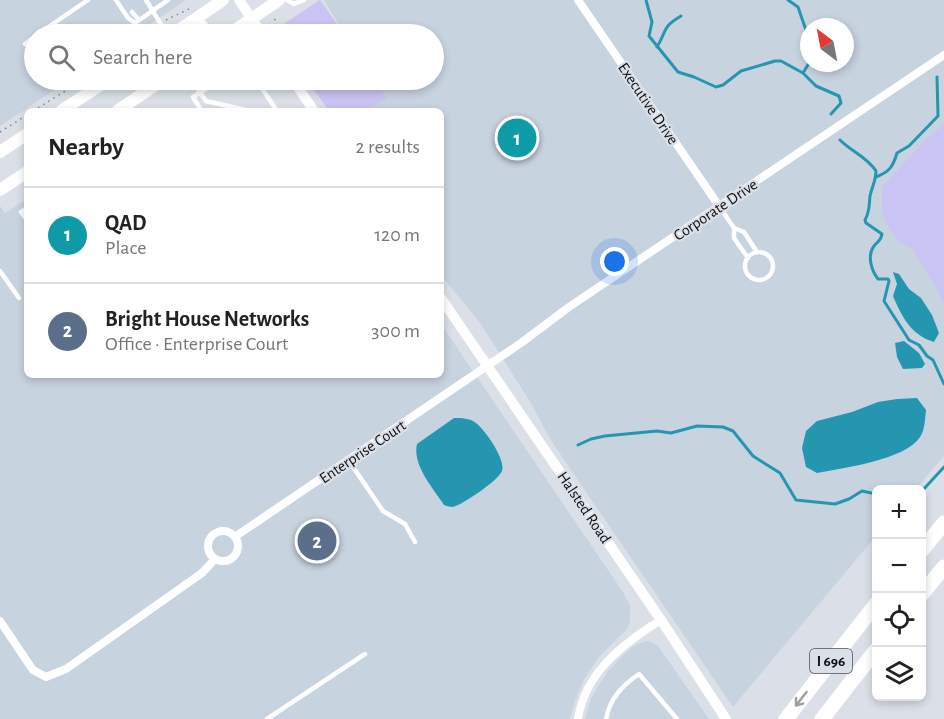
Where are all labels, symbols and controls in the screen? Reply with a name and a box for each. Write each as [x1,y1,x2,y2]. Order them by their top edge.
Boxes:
north arrow [800,18,854,72]
search box [24,24,444,90]
icon: search [45,41,78,74]
text: Search here [93,46,192,68]
street label: Executive Drive [615,60,681,147]
pin: 1 [498,116,536,160]
text: Nearby [48,134,124,160]
text: 2 results [356,137,420,157]
street label: Corporate Drive [671,176,760,244]
text: QAD [105,212,147,234]
text: 1 [64,225,71,245]
text: 120 m [374,225,420,245]
text: Place [105,238,146,258]
your location [600,247,629,276]
text: Bright House Networks [105,308,309,330]
text: 2 [63,321,72,341]
text: 300 m [371,321,420,341]
text: Office · Enterprise Court [105,334,288,354]
street label: Enterprise Court [316,417,409,487]
street label: Halsted Road [554,469,614,546]
map controls [872,485,926,701]
button: + [872,485,926,539]
pin: 2 [298,518,336,564]
button: − [872,539,926,593]
button: locate [872,593,926,647]
button: layers [872,647,926,701]
road number: I 696 [810,649,852,673]
one-way arrow [795,691,808,707]

